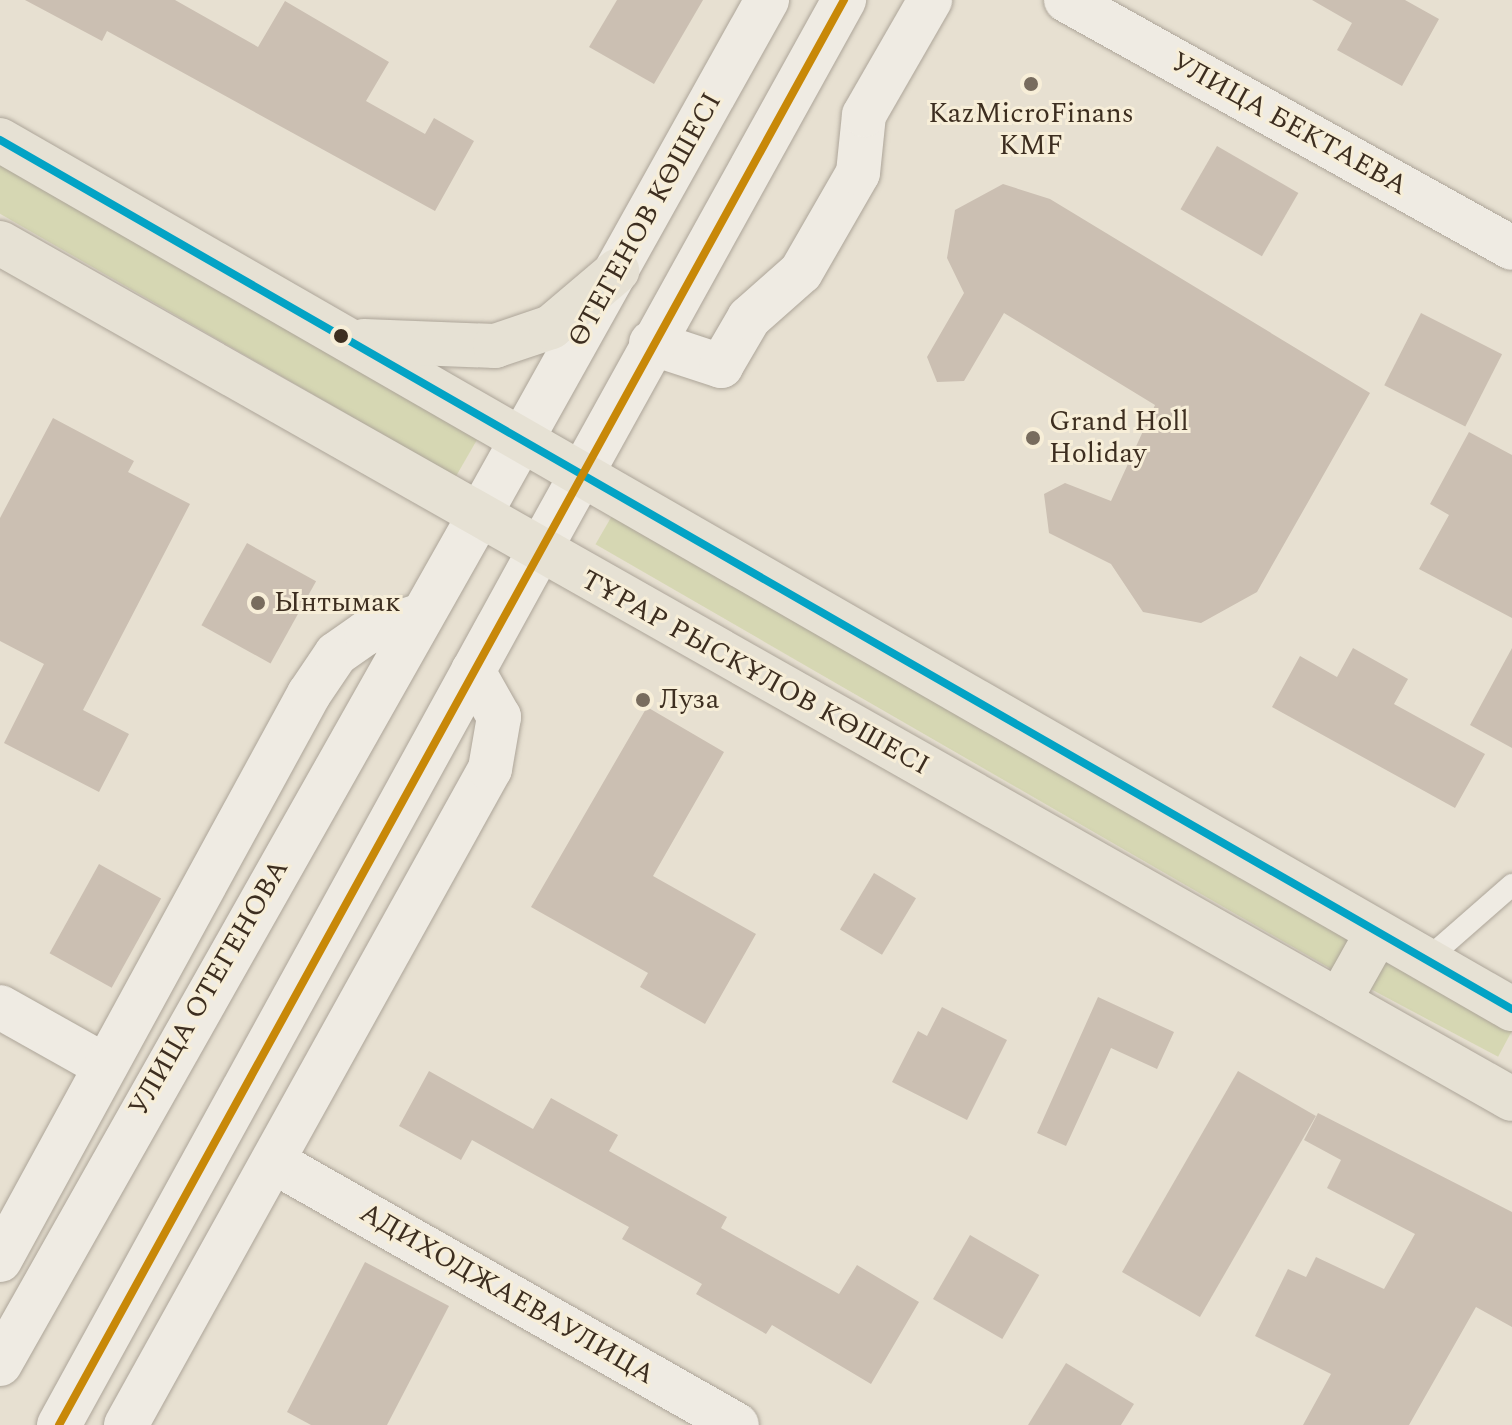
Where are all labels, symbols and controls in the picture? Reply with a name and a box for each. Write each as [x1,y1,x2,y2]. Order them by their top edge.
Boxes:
street label: УЛИЦА БЕКТАЕВА [1165,45,1413,203]
marker: KazMicroFinans KMF [1022,75,1040,93]
street label: ӨТЕГЕНОВ КӨШЕСІ [561,87,729,353]
place label: KazMicroFinans KMF [928,97,1134,163]
unlabelled marker [333,328,349,344]
place label: Grand Holl Holiday [1049,405,1189,471]
marker: Grand Holl Holiday [1024,429,1042,447]
street label: ТҰРАР РЫСКҰЛОВ КӨШЕСІ [575,563,935,783]
place label: Ынтымак [274,586,401,620]
marker: Ынтымак [249,594,267,612]
place label: Луза [659,683,720,717]
marker: Луза [634,691,652,709]
street label: УЛИЦА ОТЕГЕНОВА [122,854,296,1122]
street label: АДИХОДЖАЕВАУЛИЦА [354,1196,660,1392]

